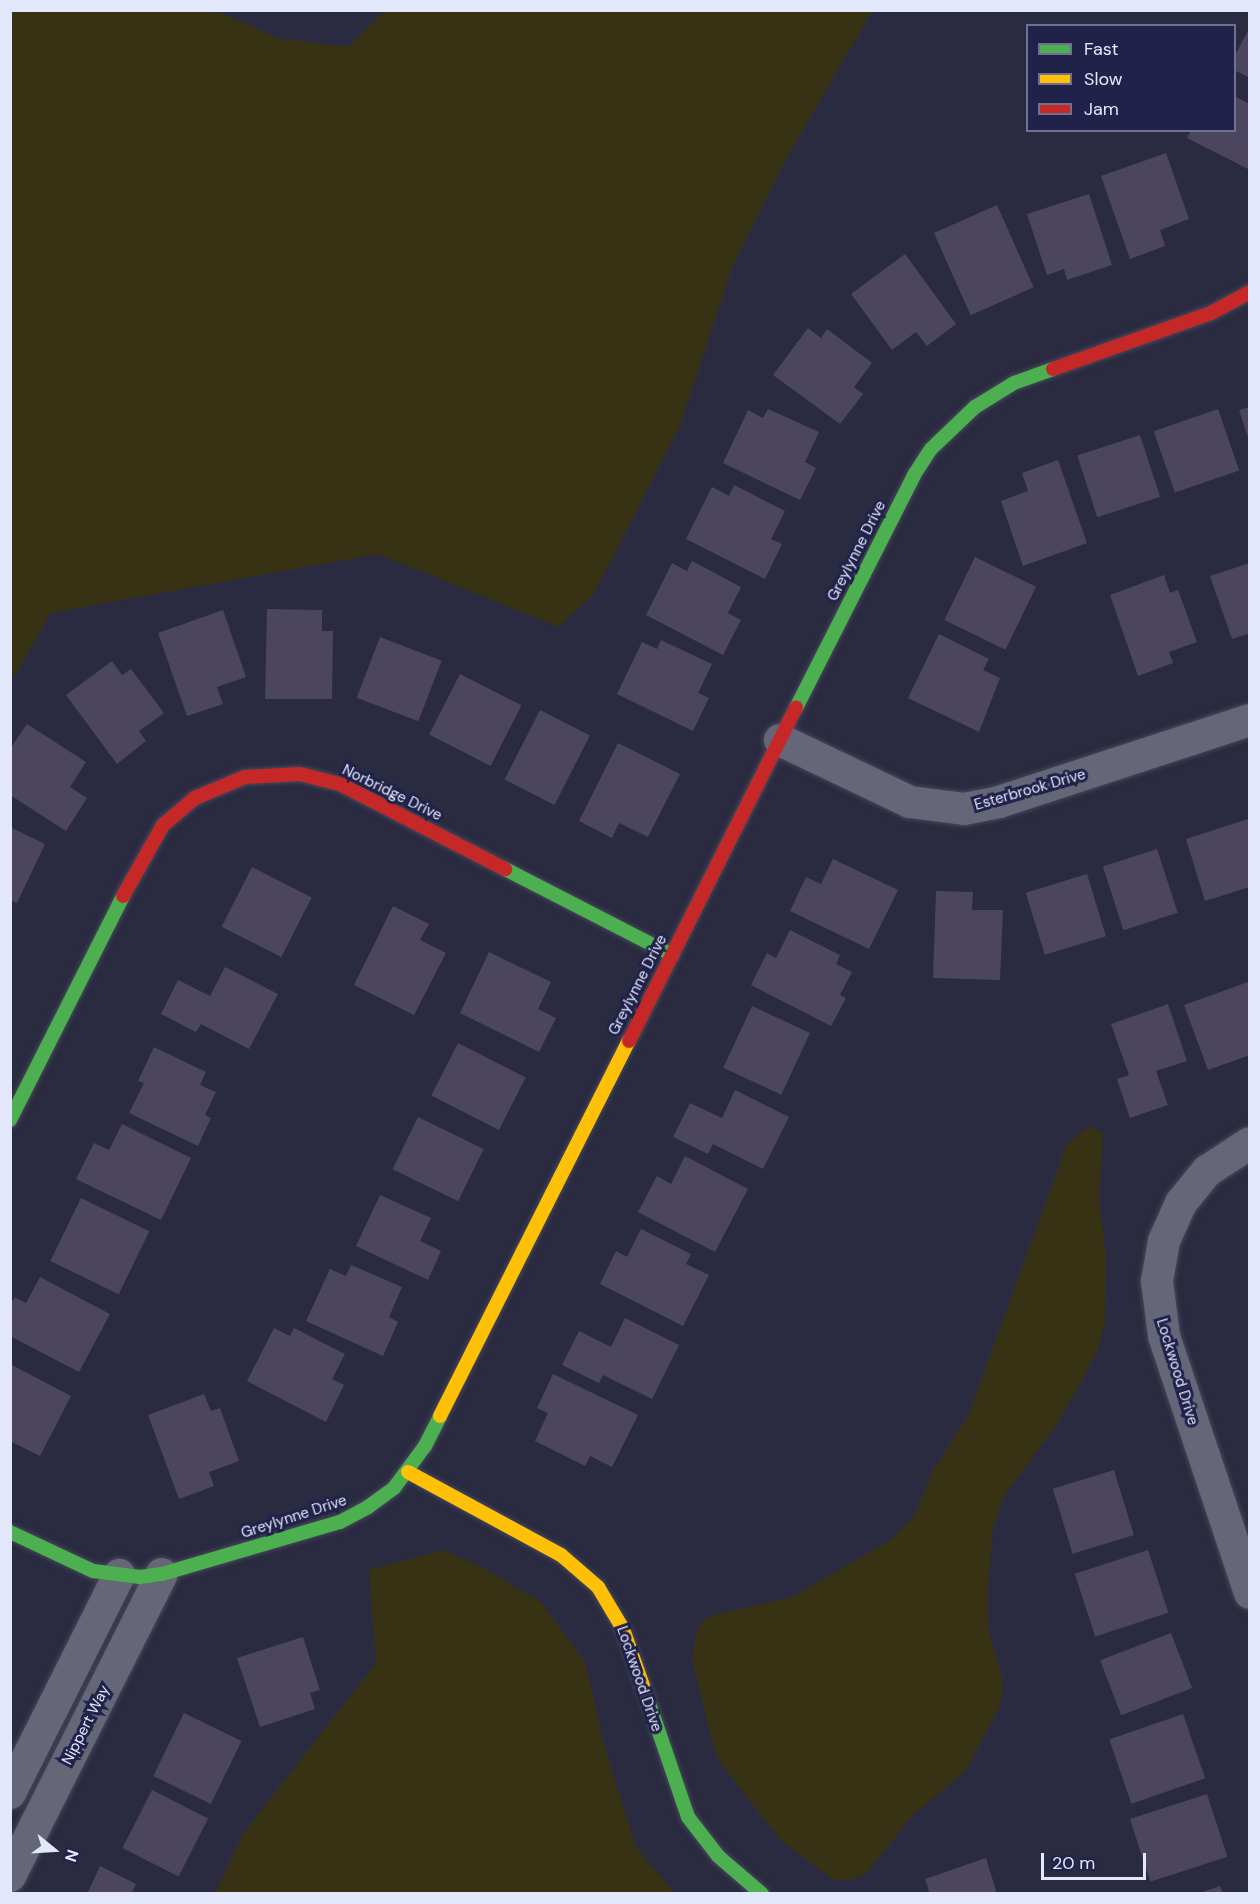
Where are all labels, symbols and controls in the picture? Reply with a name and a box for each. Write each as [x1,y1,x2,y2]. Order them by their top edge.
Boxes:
legend [1026,24,1236,132]
text: Fast [1084,37,1119,61]
text: Slow [1084,67,1123,91]
text: Jam [1084,97,1119,121]
street label: Greylynne Drive [824,498,890,604]
street label: Norbridge Drive [339,761,445,825]
street label: Esterbrook Drive [972,766,1088,814]
street label: Greylynne Drive [605,932,671,1038]
street label: Lockwood Drive [1152,1317,1202,1427]
street label: Greylynne Drive [239,1491,349,1543]
street label: Lockwood Drive [613,1624,665,1734]
street label: Nippert Way [58,1682,114,1768]
north arrow [24,1820,84,1880]
scale bar [1044,1841,1149,1879]
text: N [60,1847,83,1865]
text: 20 m [1052,1851,1095,1875]

